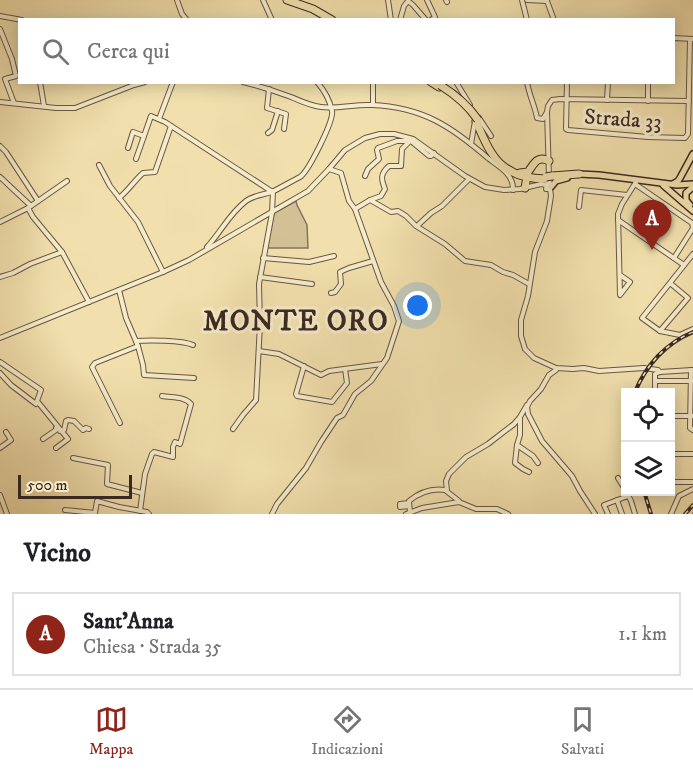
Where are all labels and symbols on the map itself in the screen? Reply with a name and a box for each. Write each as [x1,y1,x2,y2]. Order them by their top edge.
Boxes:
street label: Strada 33 [583,103,663,136]
pin: A [632,200,672,250]
your location [403,291,432,320]
district label: MONTE ORO [203,304,389,339]
scale bar [18,472,132,499]

